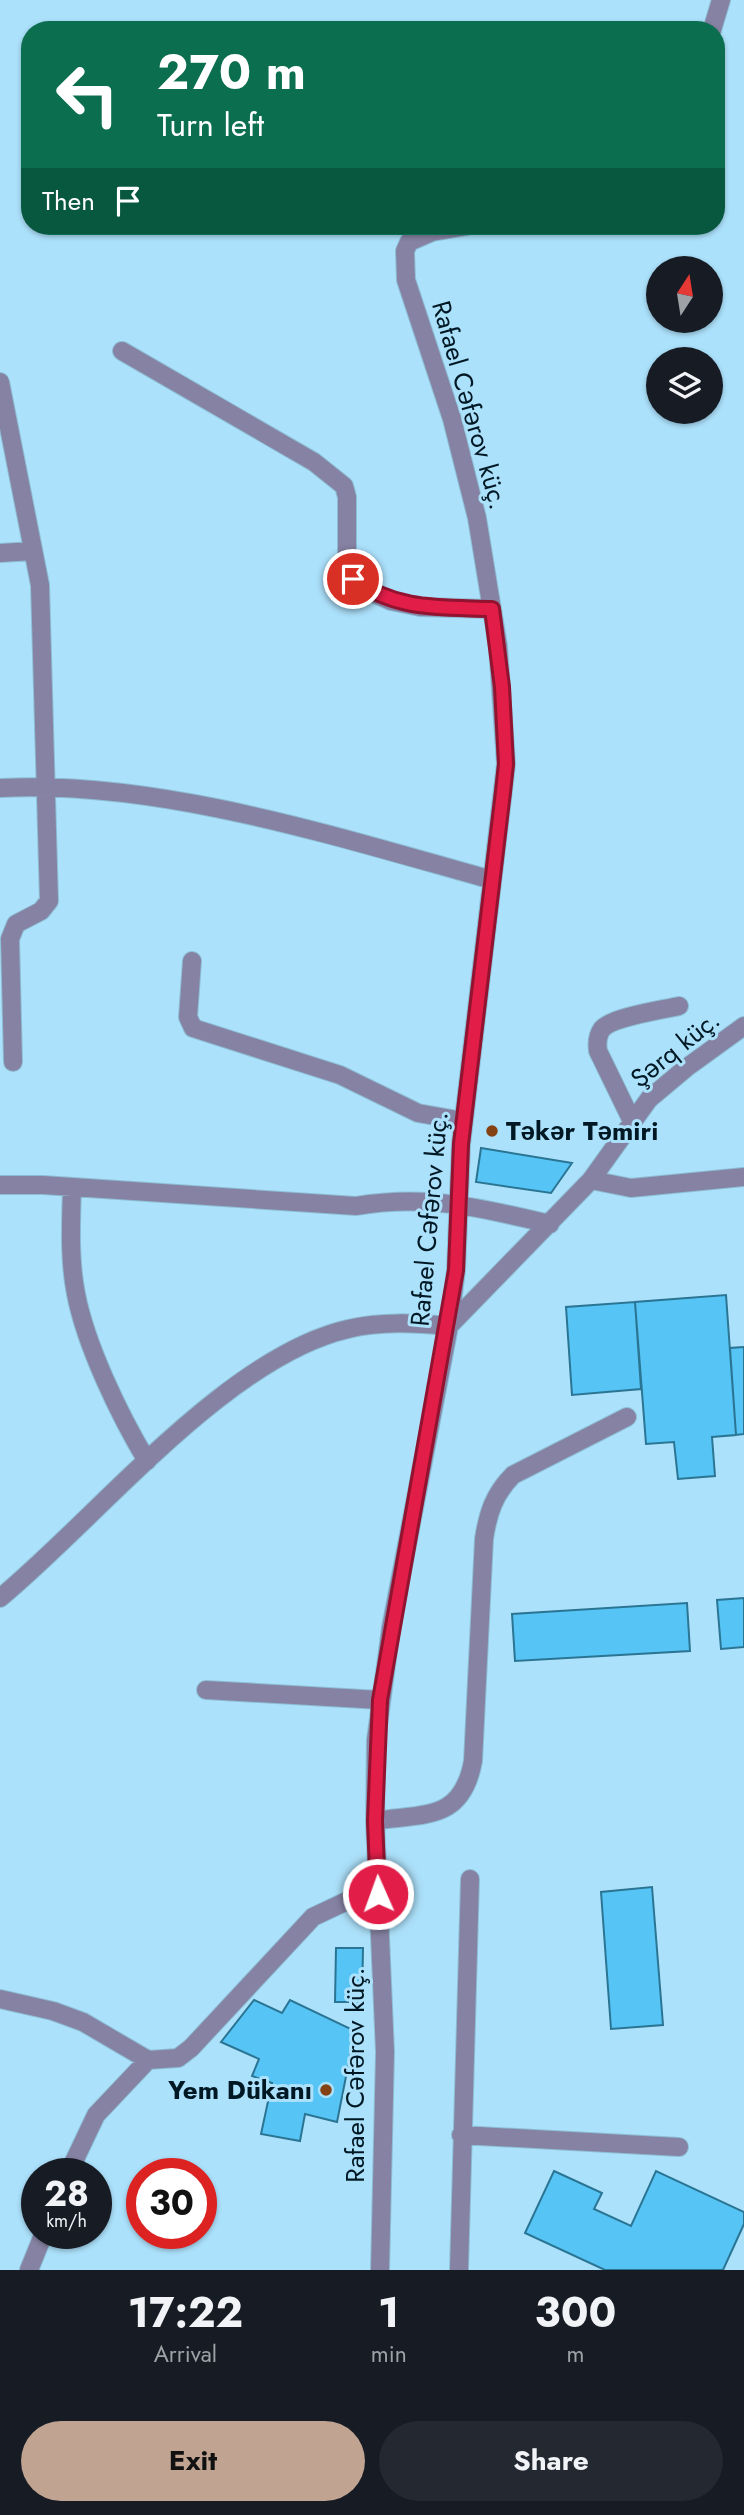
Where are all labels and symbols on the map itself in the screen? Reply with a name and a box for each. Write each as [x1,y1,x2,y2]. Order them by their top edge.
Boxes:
north arrow [646,256,723,332]
street label: Rafael Cəfərov küç. [422,296,518,514]
pin [323,549,383,609]
street label: Şərq küç. [622,1001,728,1097]
street label: Rafael Cəfərov küç. [401,1110,457,1328]
place label: Təkər Təmiri [506,1112,658,1150]
marker: Təkər Təmiri [484,1123,500,1139]
position arrow [341,1857,415,1931]
street label: Rafael Cəfərov küç. [336,1967,374,2183]
place label: Yem Dükanı [167,2071,312,2109]
marker: Yem Dükanı [318,2082,334,2098]
speed limit sign: 30 [126,2158,217,2249]

